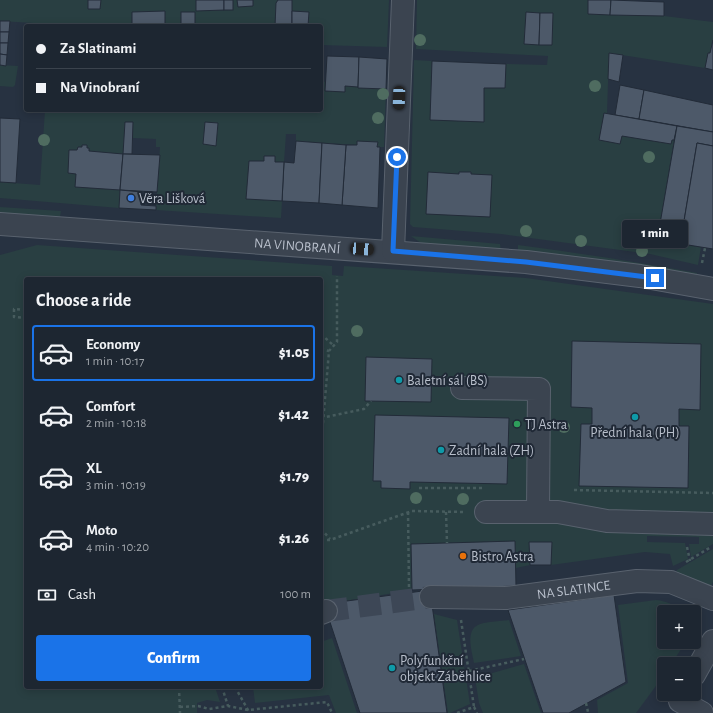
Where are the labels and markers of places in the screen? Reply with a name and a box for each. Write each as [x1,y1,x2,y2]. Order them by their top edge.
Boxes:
place label: Věra Lišková [139,192,206,206]
marker: Věra Lišková [126,193,136,203]
place label: Baletní sál (BS) [407,374,488,388]
marker: Baletní sál (BS) [394,375,404,385]
marker: Přední hala (PH) [630,412,640,422]
place label: TJ Astra [525,418,568,432]
marker: TJ Astra [512,419,522,429]
place label: Přední hala (PH) [590,426,680,440]
place label: Zadní hala (ZH) [449,444,534,458]
marker: Zadní hala (ZH) [436,445,446,455]
place label: Bistro Astra [471,550,534,564]
marker: Bistro Astra [458,551,468,561]
place label: Polyfunkční objekt Záběhlice [400,654,491,684]
marker: Polyfunkční objekt Záběhlice [387,663,397,673]

